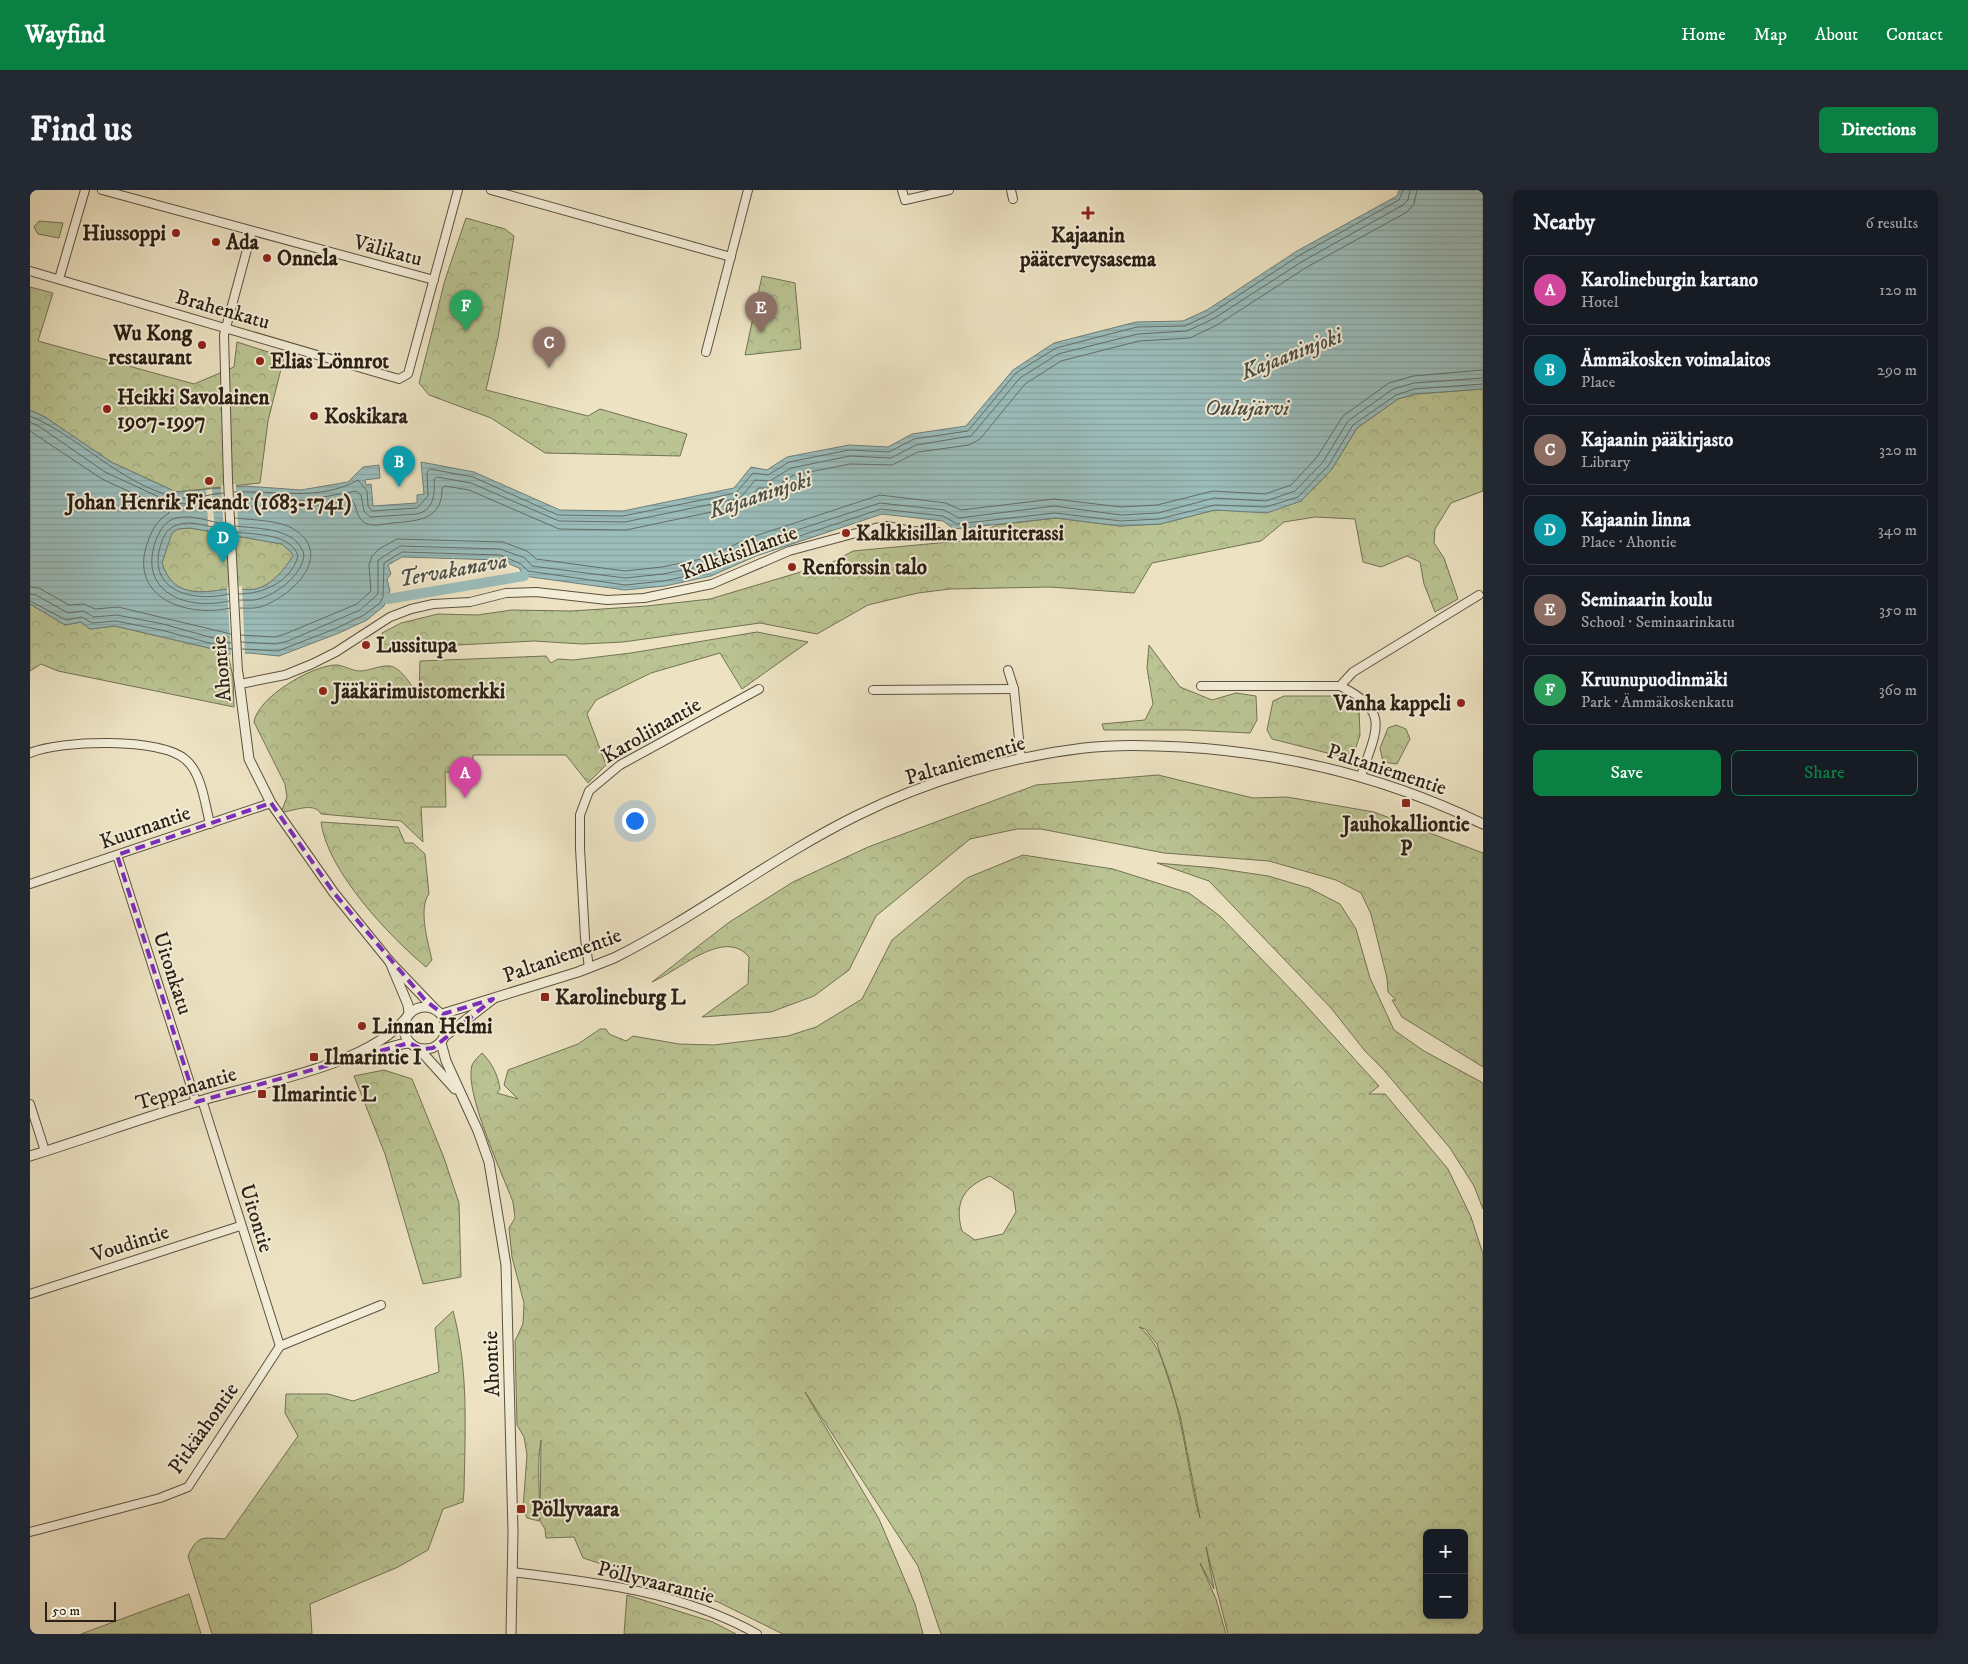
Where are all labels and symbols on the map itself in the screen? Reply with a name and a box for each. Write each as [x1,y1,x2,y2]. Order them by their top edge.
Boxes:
marker: Kajaanin pääterveysasema [1081,206,1095,220]
place label: Hiussoppi [82,221,167,247]
place label: Kajaanin pääterveysasema [1019,223,1157,273]
marker: Hiussoppi [170,227,182,239]
street label: Välikatu [350,229,425,273]
place label: Ada [225,230,260,256]
marker: Ada [210,236,222,248]
place label: Onnela [277,246,339,272]
marker: Onnela [261,252,273,264]
street label: Brahenkatu [173,284,273,336]
pin: F [450,290,482,331]
pin: E [745,292,777,333]
place label: Wu Kong restaurant [108,321,193,371]
water label: Kajaaninjoki [1236,322,1347,386]
pin: C [533,327,565,368]
marker: Wu Kong restaurant [196,339,208,351]
place label: Elias Lönnrot [270,349,389,375]
marker: Elias Lönnrot [254,355,266,367]
place label: Heikki Savolainen 1907-1997 [117,385,271,435]
water label: Oulujärvi [1205,395,1290,422]
marker: Heikki Savolainen 1907-1997 [101,403,113,415]
place label: Koskikara [324,404,409,430]
marker: Koskikara [308,410,320,422]
pin: B [383,446,415,487]
water label: Kajaaninjoki [705,466,816,525]
marker: Johan Henrik Fieandt (1683-1741) [203,475,215,487]
place label: Johan Henrik Fieandt (1683-1741) [65,490,351,516]
street label: Kalkkisillantie [678,520,801,586]
place label: Kalkkisillan laituriterassi [856,521,1064,547]
pin: D [207,522,239,563]
marker: Kalkkisillan laituriterassi [840,527,852,539]
water label: Tervakanava [397,548,510,593]
place label: Renforssin talo [802,555,927,581]
marker: Renforssin talo [786,561,798,573]
place label: Lussitupa [376,633,458,659]
street label: Ahontie [206,634,238,703]
marker: Lussitupa [360,639,372,651]
place label: Jääkärimuistomerkki [331,679,506,705]
marker: Jääkärimuistomerkki [317,685,329,697]
place label: Vanha kappeli [1333,691,1452,717]
street label: Karoliinantie [597,692,706,770]
marker: Vanha kappeli [1455,697,1467,709]
street label: Paltaniementie [902,730,1029,792]
street label: Paltaniementie [1324,738,1450,802]
pin: A [449,757,481,798]
marker: Jauhokalliontie P [1400,797,1412,809]
street label: Kuurnantie [97,800,194,856]
your location [622,808,648,834]
place label: Jauhokalliontie P [1340,812,1470,862]
street label: Paltaniementie [500,922,625,989]
street label: Uitonkatu [146,929,198,1018]
place label: Karolineburg L [555,985,686,1011]
marker: Karolineburg L [539,991,551,1003]
place label: Linnan Helmi [372,1014,493,1040]
marker: Linnan Helmi [356,1020,368,1032]
place label: Ilmarintie I [324,1045,422,1071]
marker: Ilmarintie I [308,1051,320,1063]
street label: Teppanantie [133,1061,240,1117]
place label: Ilmarintie L [272,1082,377,1108]
marker: Ilmarintie L [256,1088,268,1100]
street label: Uitontie [233,1181,279,1256]
street label: Voudintie [87,1219,173,1269]
street label: Ahontie [478,1330,506,1398]
street label: Pitkäahontie [163,1378,245,1479]
place label: Pöllyvaara [531,1497,620,1523]
marker: Pöllyvaara [515,1503,527,1515]
street label: Pöllyvaarantie [595,1556,717,1610]
scale bar [45,1599,116,1622]

